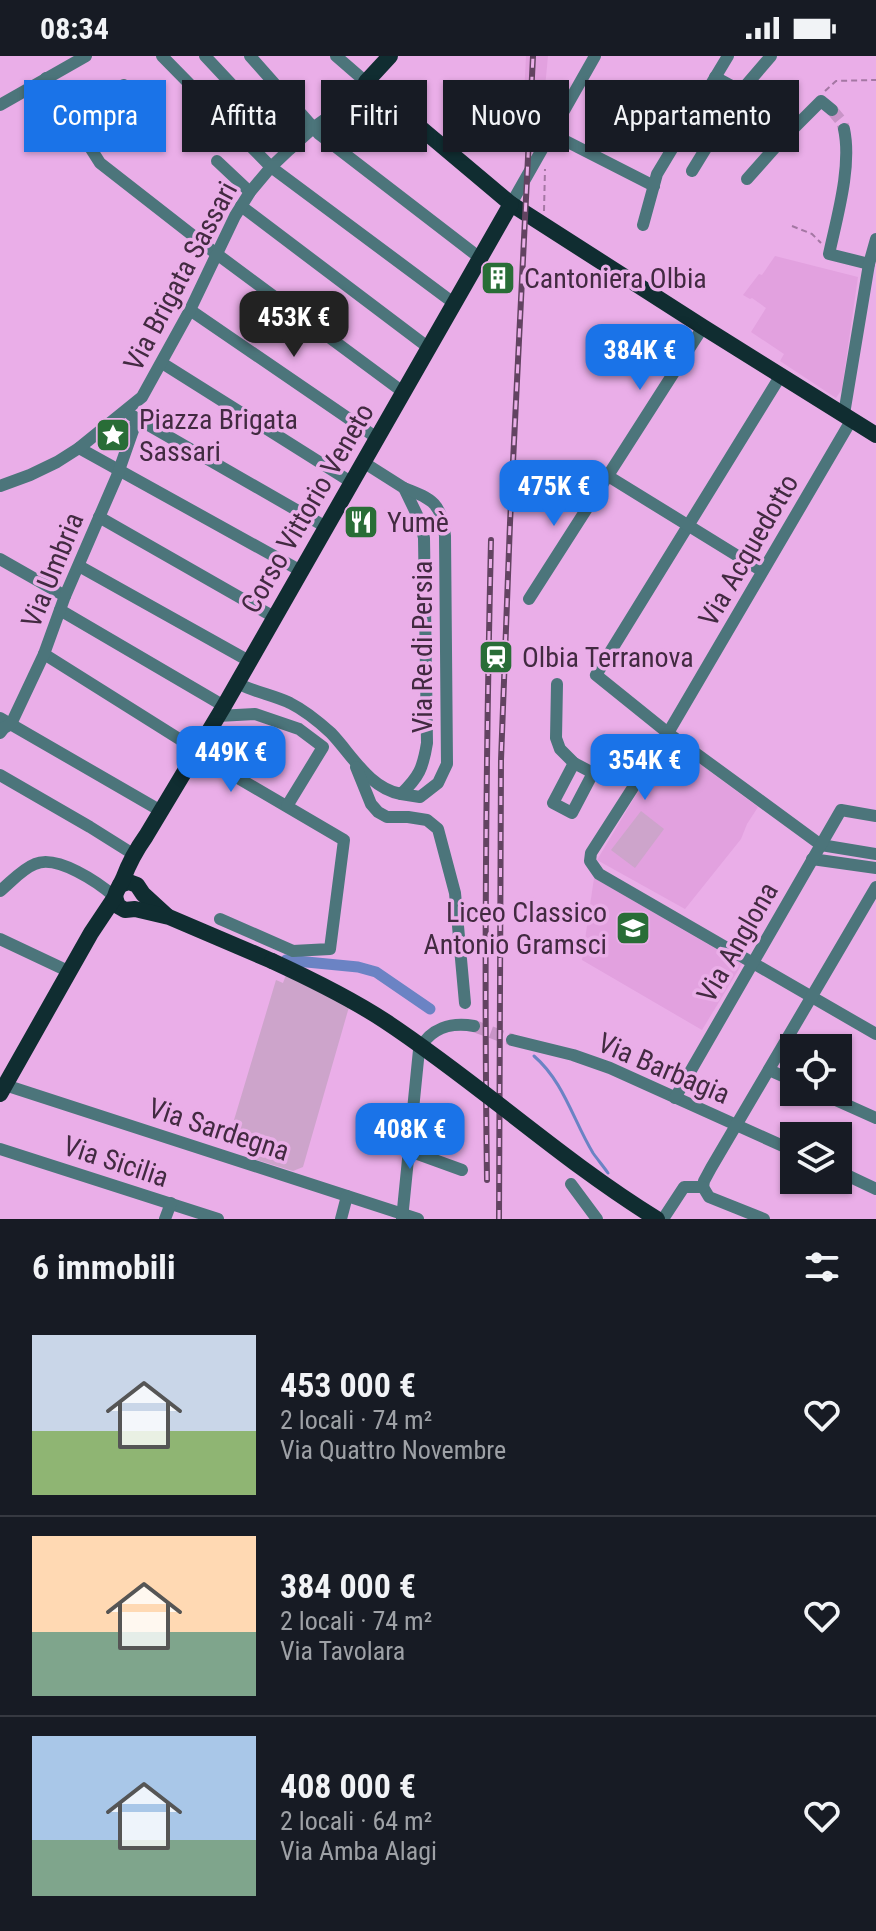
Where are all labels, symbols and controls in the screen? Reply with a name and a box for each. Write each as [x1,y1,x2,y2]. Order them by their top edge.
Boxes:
text: 08:34 [40,11,109,46]
chip: Compra [24,80,166,152]
chip: Affitta [182,80,305,152]
chip: Filtri [321,80,427,152]
chip: Nuovo [443,80,569,152]
chip: Appartamento [585,80,799,152]
street label: Via Brigata Sassari [117,176,244,376]
building icon: Cantoniera Olbia [479,259,517,297]
place label: Cantoniera Olbia [524,262,707,295]
pin: 453K € [229,291,359,359]
text: 453K € [258,302,330,332]
pin: 384K € [575,324,705,392]
text: 384K € [604,335,676,365]
street label: Corso Vittorio Veneto [234,398,381,619]
place label: Piazza Brigata Sassari [139,403,298,468]
place icon: Piazza Brigata Sassari [94,416,132,454]
pin: 475K € [489,460,619,528]
street label: Via Acquedotto [692,468,805,632]
text: 475K € [518,471,590,501]
restaurant icon: Yumè [342,503,380,541]
place label: Yumè [387,506,449,539]
street label: Via Umbria [15,508,90,632]
street label: Via Re di Persia [406,561,439,733]
station icon: Olbia Terranova [477,638,515,676]
place label: Olbia Terranova [522,641,694,674]
pin: 449K € [166,726,296,794]
pin: 354K € [580,734,710,802]
text: 449K € [195,737,267,767]
text: 354K € [609,745,681,775]
street label: Via Anglona [690,876,785,1008]
place label: Liceo Classico Antonio Gramsci [424,896,607,961]
school or university icon: Liceo Classico Antonio Gramsci [614,909,652,947]
street label: Via Barbagia [593,1026,735,1111]
map controls [780,1034,852,1194]
button: locate [780,1034,852,1106]
street label: Via Sardegna [144,1091,293,1168]
pin: 408K € [345,1103,475,1171]
text: 408K € [374,1114,446,1144]
button: layers [780,1122,852,1194]
street label: Via Sicilia [59,1129,173,1194]
icon: filters [800,1245,844,1289]
text: 6 immobili [32,1247,175,1287]
text: 453 000 € [280,1365,416,1405]
icon: home [96,1367,192,1463]
icon: heart [800,1393,844,1437]
text: 2 locali · 74 m² [280,1405,432,1435]
text: Via Quattro Novembre [280,1435,506,1465]
text: 384 000 € [280,1566,416,1606]
icon: home [96,1568,192,1664]
icon: heart [800,1594,844,1638]
text: 2 locali · 74 m² [280,1606,432,1636]
text: Via Tavolara [280,1636,405,1666]
text: 408 000 € [280,1766,416,1806]
icon: home [96,1768,192,1864]
icon: heart [800,1794,844,1838]
text: 2 locali · 64 m² [280,1806,432,1836]
text: Via Amba Alagi [280,1836,437,1866]

